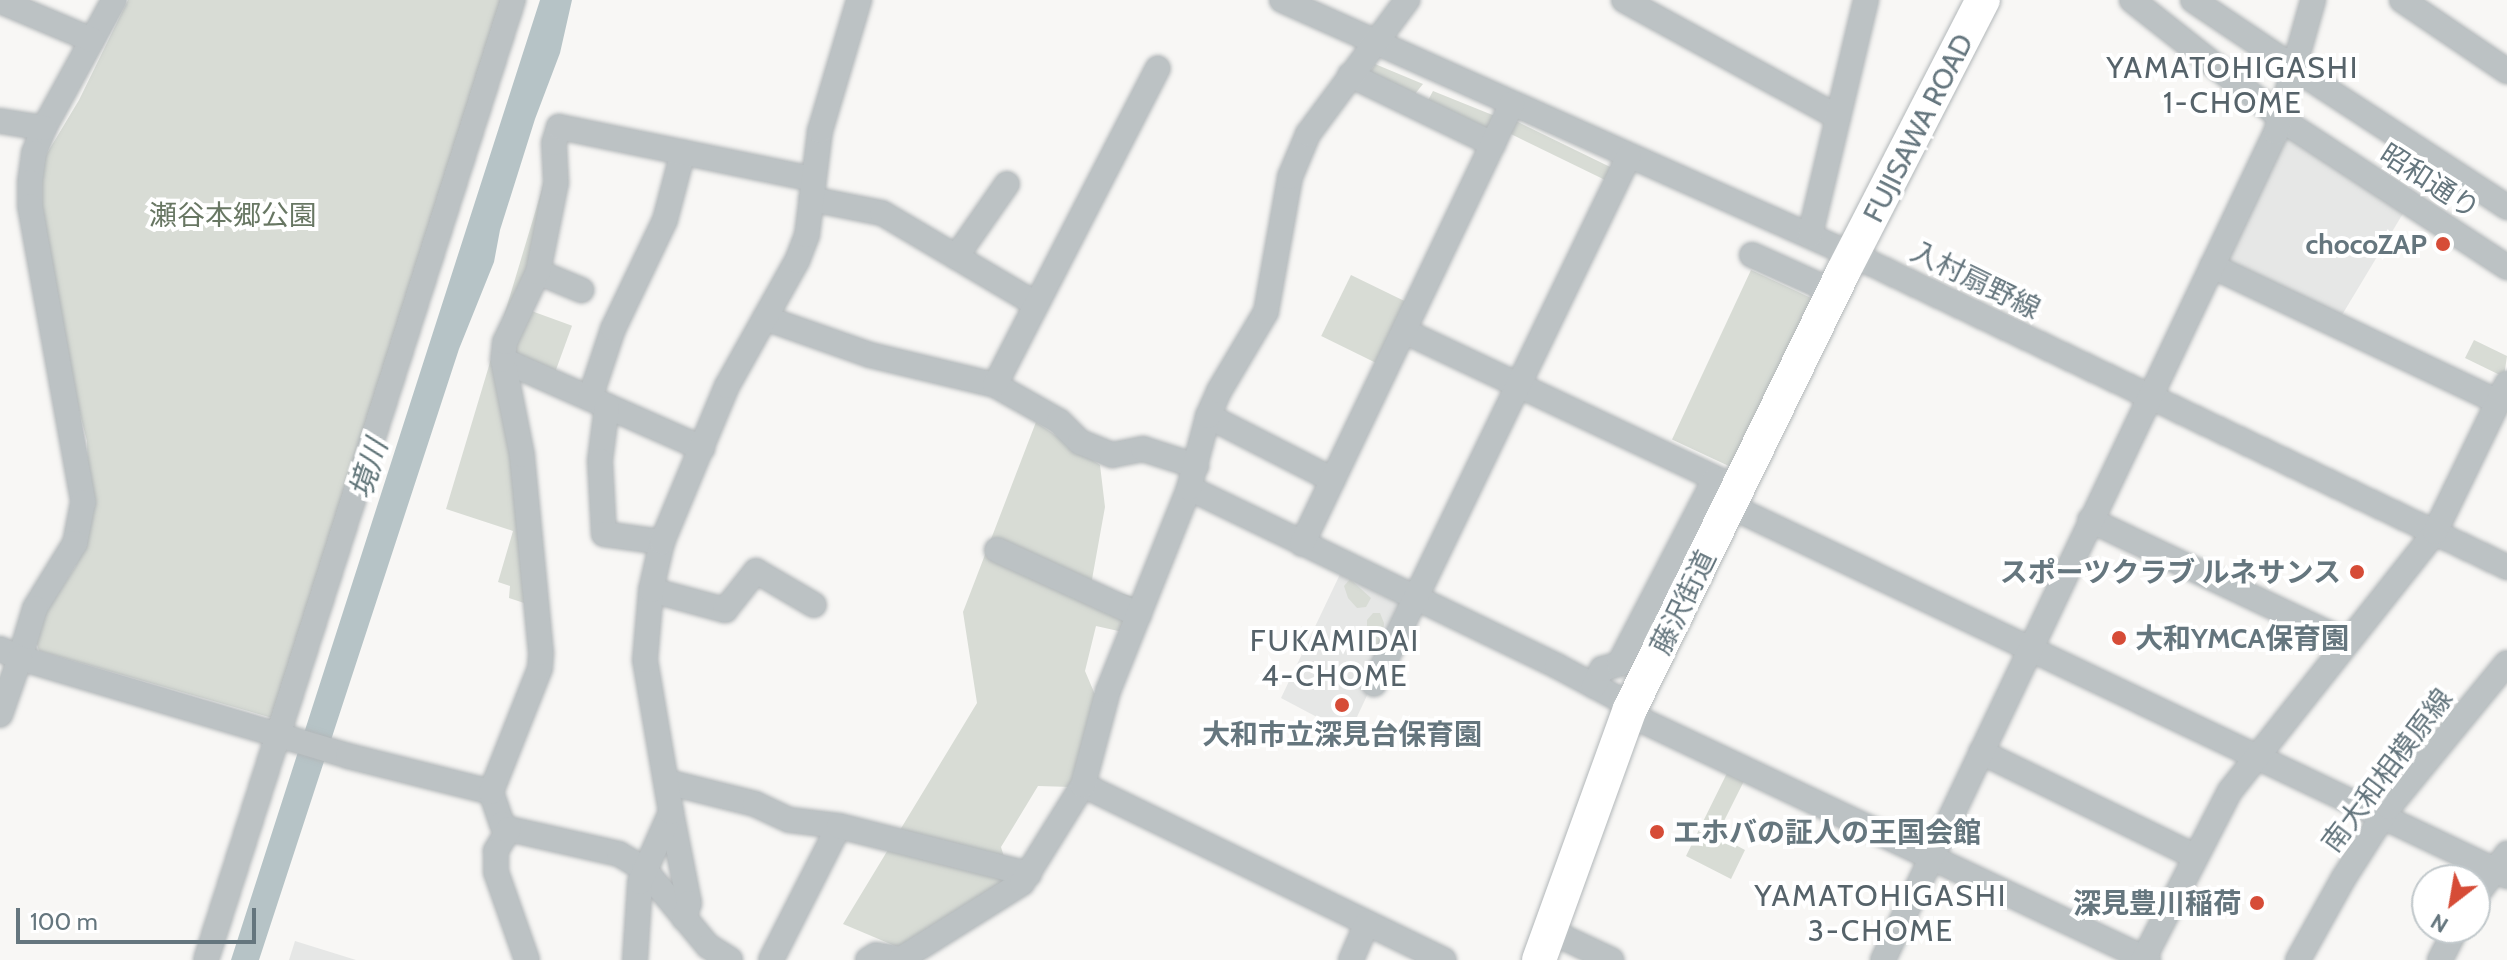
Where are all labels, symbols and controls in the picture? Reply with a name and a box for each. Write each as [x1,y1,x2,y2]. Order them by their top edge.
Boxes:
street label: FUJISAWA ROAD [1856,28,1980,228]
district label: YAMATOHIGASHI 1-CHOME [2107,50,2359,120]
street label: 昭和通り [2374,136,2486,226]
park label: 瀬谷本郷公園 [149,198,317,232]
place label: chocoZAP [2306,227,2427,261]
street label: 入村扇野線 [1906,234,2046,326]
marker: chocoZAP [2434,235,2452,253]
water label: 境川 [343,435,395,503]
street label: 藤沢街道 [1643,544,1723,660]
place label: スポーツクラブ ルネサンス [1999,555,2341,589]
marker: スポーツクラブ ルネサンス [2348,563,2366,581]
place label: 大和YMCA保育園 [2135,621,2349,655]
district label: FUKAMIDAI 4-CHOME [1250,623,1420,694]
marker: 大和YMCA保育園 [2110,629,2128,647]
street label: 南大和相模原線 [2315,682,2459,858]
marker: 大和市立深見台保育園 [1333,696,1351,714]
place label: 大和市立深見台保育園 [1202,717,1482,751]
place label: エホバの証人の王国会館 [1673,815,1981,849]
marker: エホバの証人の王国会館 [1648,823,1666,841]
north arrow [2411,864,2491,944]
district label: YAMATOHIGASHI 3-CHOME [1755,878,2007,948]
place label: 深見豊川稲荷 [2073,886,2241,920]
scale bar [20,892,260,942]
marker: 深見豊川稲荷 [2248,894,2266,912]
text: 100 m [30,907,98,936]
text: N [2426,908,2453,939]

